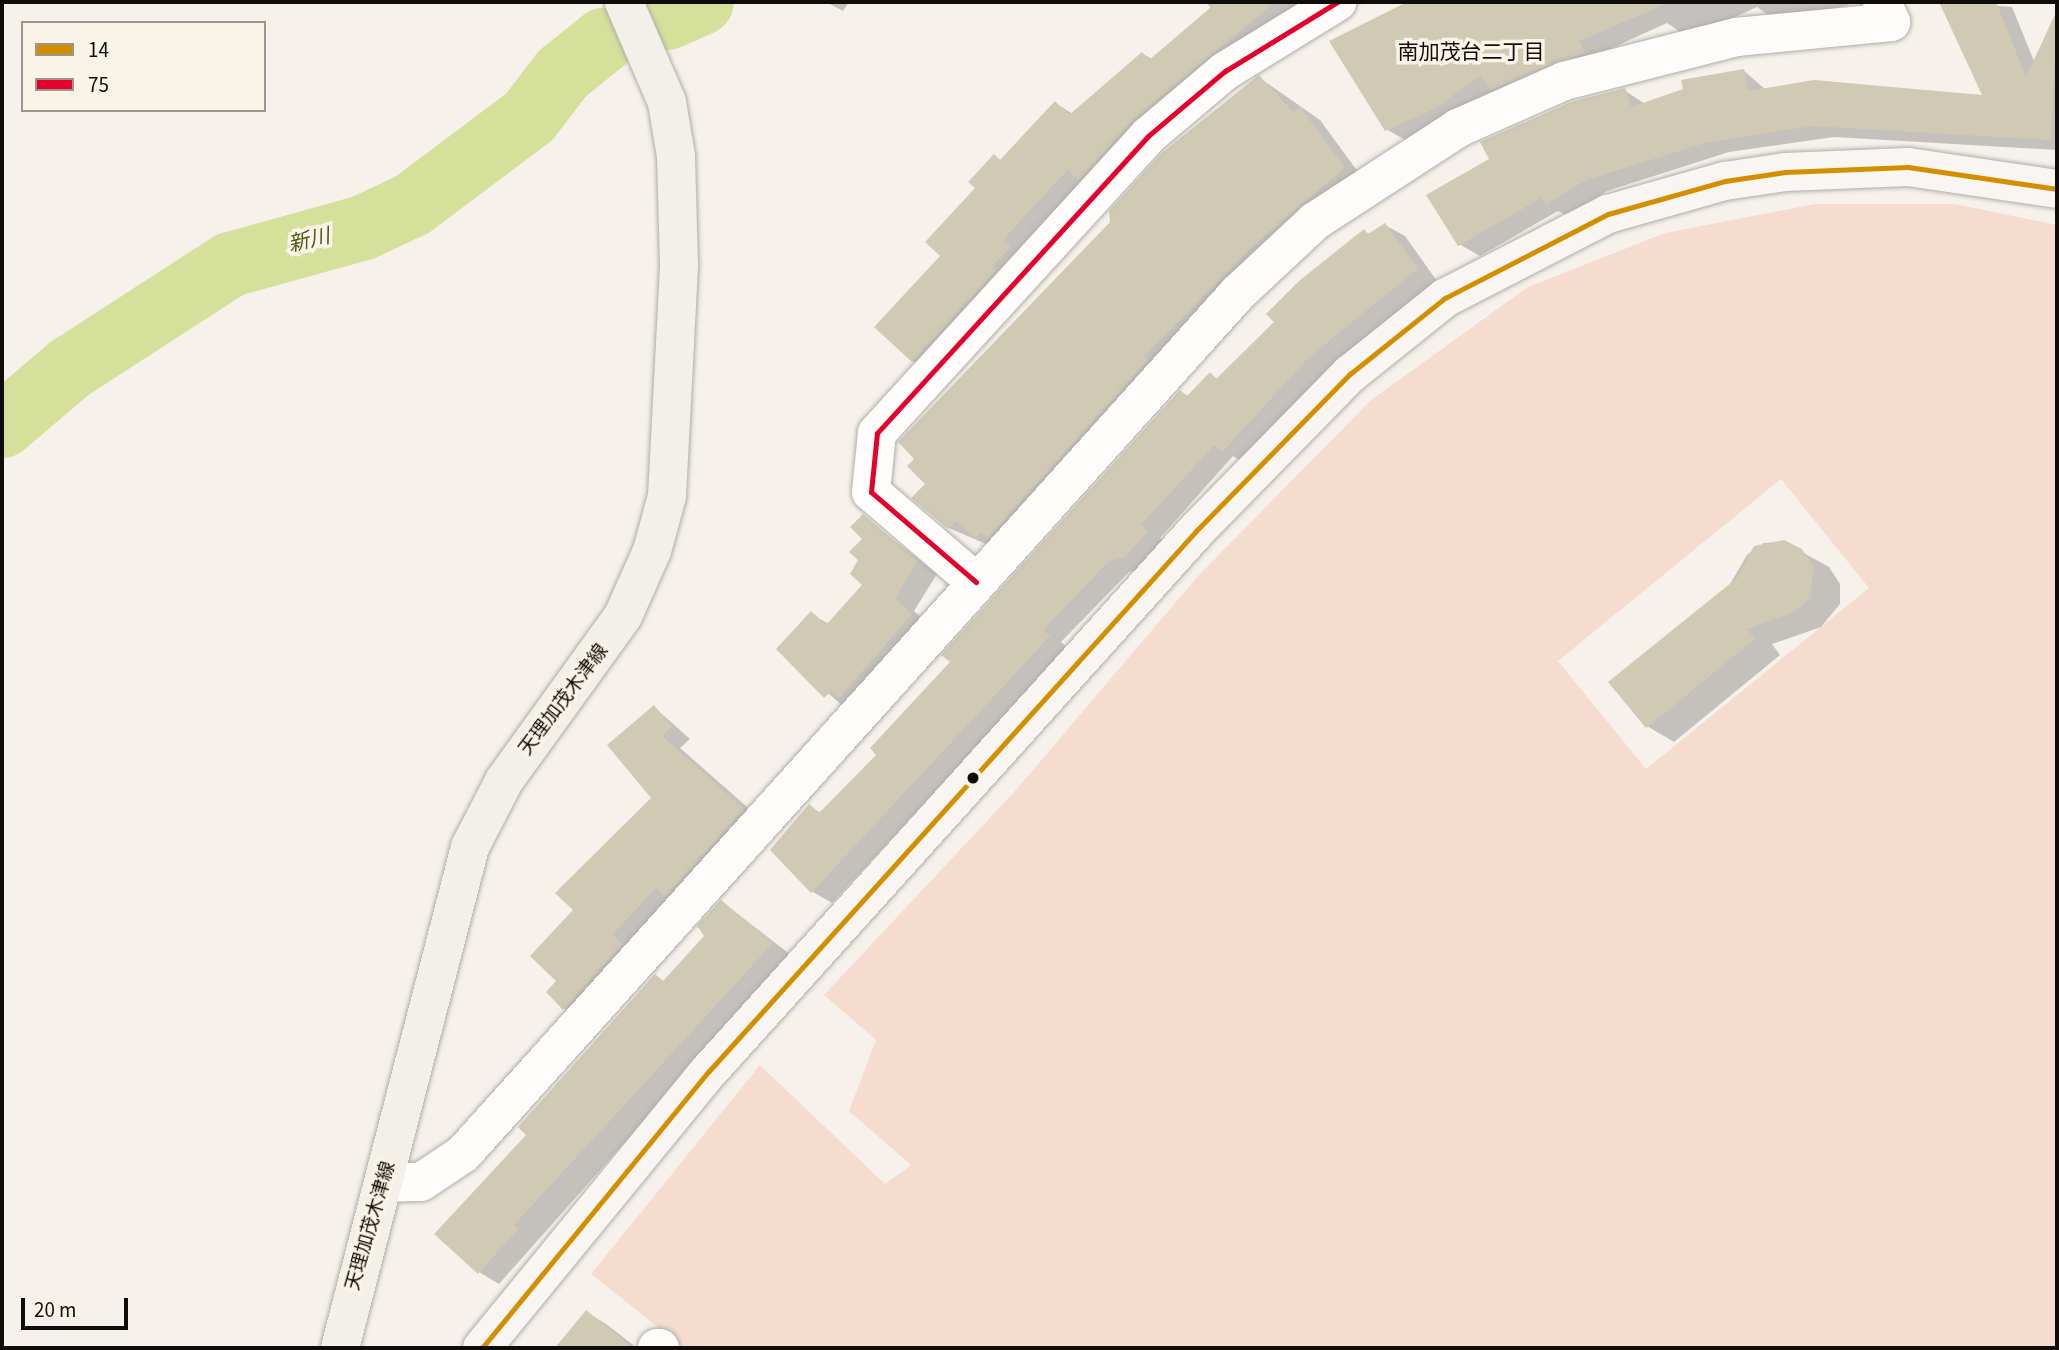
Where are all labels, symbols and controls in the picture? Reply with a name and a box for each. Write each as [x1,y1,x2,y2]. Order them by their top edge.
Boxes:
legend [21,21,266,112]
text: 14 [88,35,109,65]
district label: 南加茂台二丁目 [1398,39,1544,65]
text: 75 [88,70,109,100]
water label: 新川 [286,223,332,257]
street label: 天理加茂木津線 [515,640,613,760]
unlabelled marker [966,771,980,785]
street label: 天理加茂木津線 [342,1159,400,1293]
scale bar [24,1284,131,1328]
text: 20 m [34,1295,76,1325]

